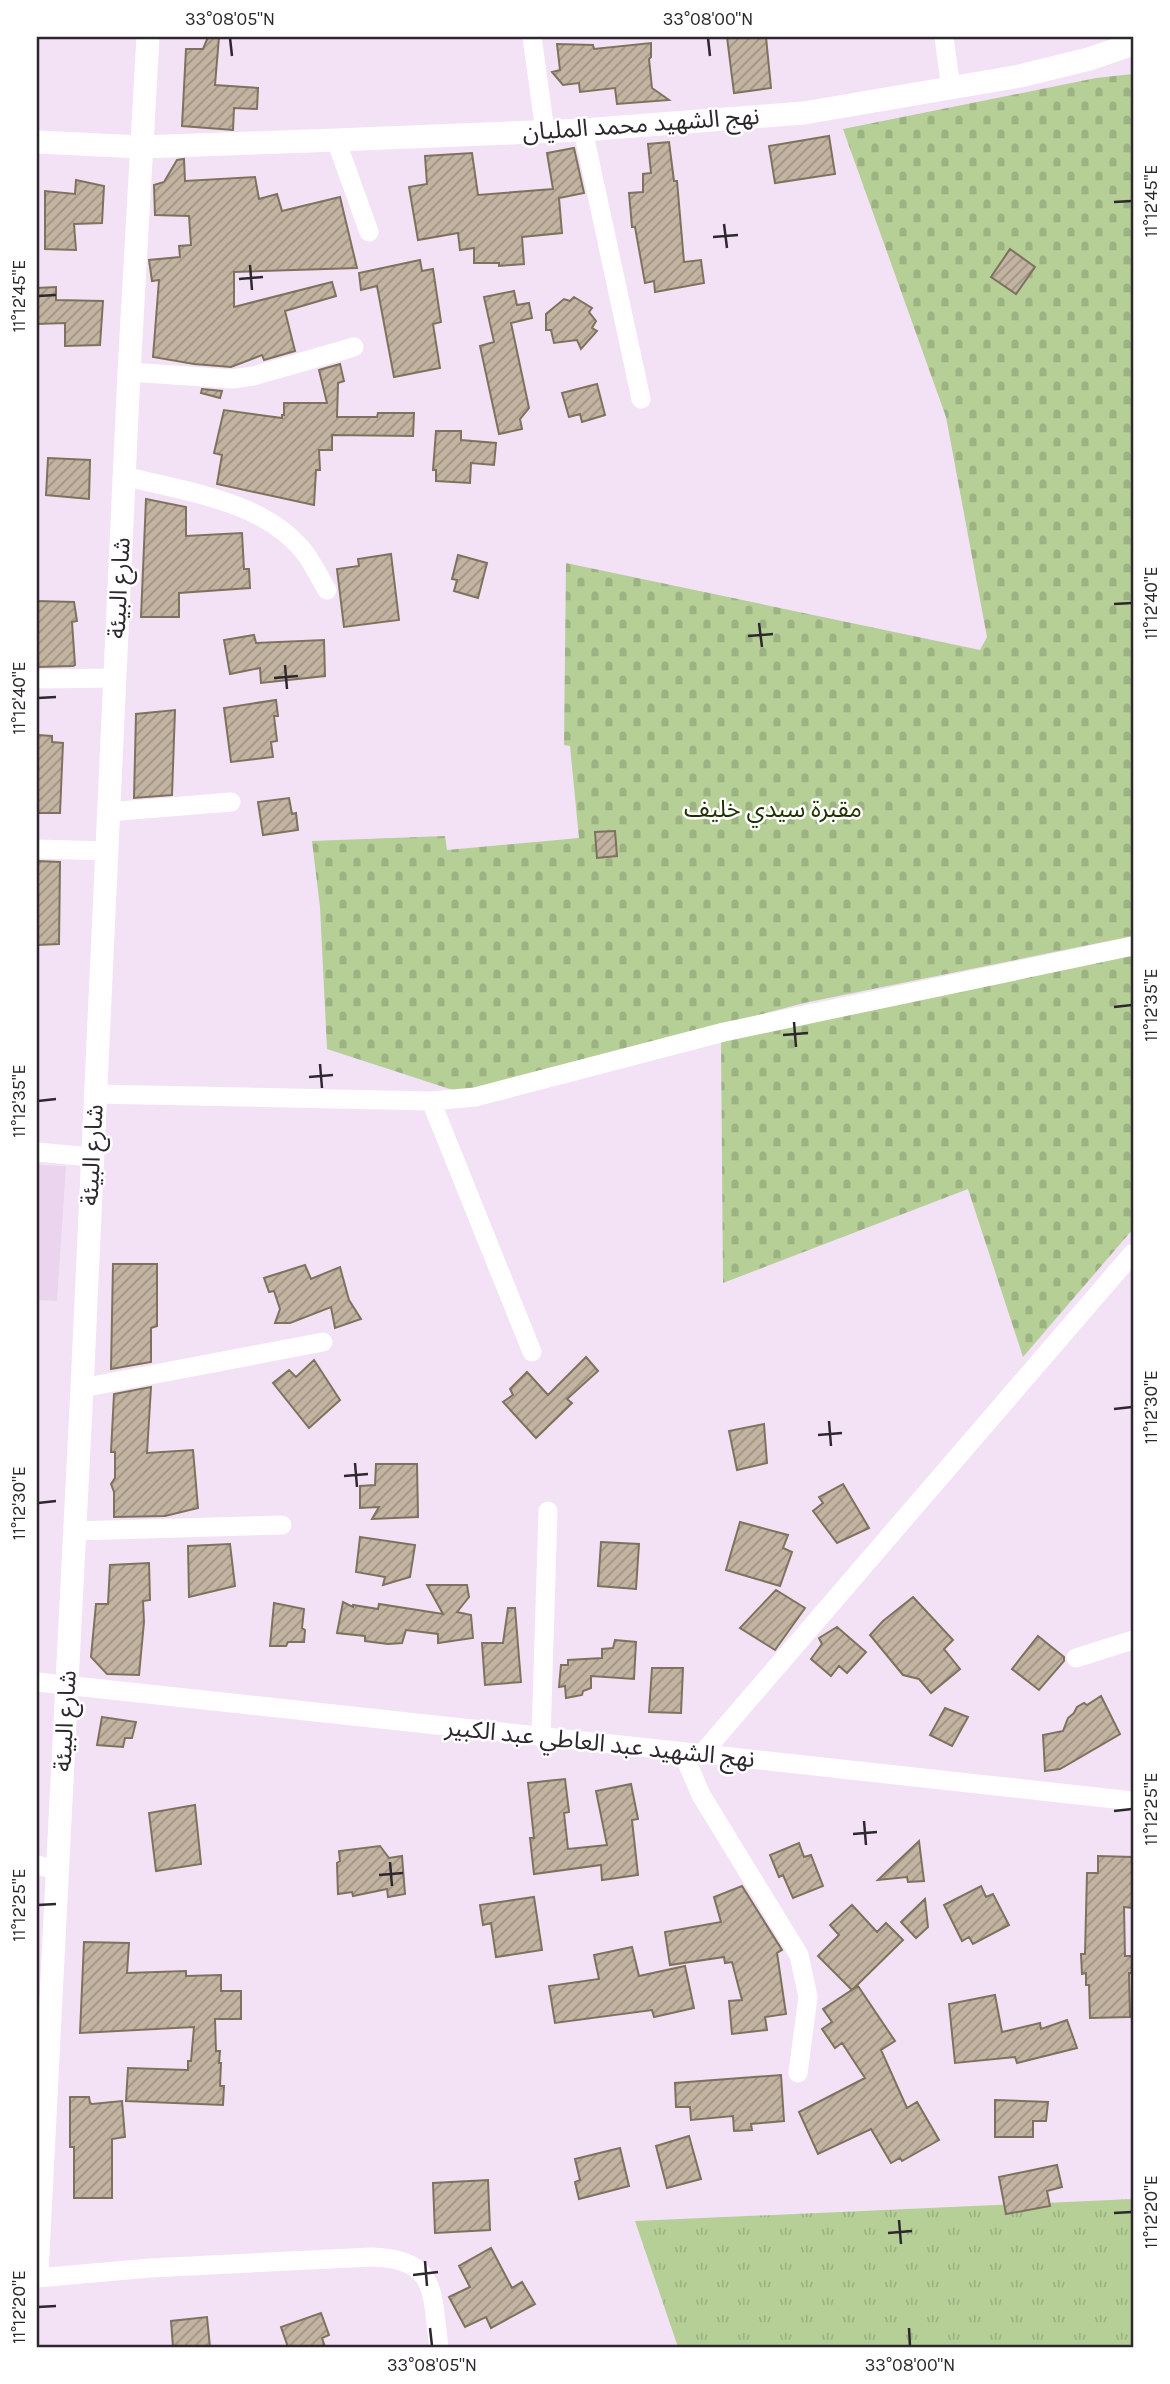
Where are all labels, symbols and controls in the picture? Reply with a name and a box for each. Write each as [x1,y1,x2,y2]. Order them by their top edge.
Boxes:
text: 33°08'05"N [185,8,275,30]
text: 33°08'00"N [663,8,753,30]
street label: نهج الشهيد محمد المليان [522,102,761,149]
text: 11°12'45"E [1140,165,1162,237]
text: 11°12'45"E [8,260,30,332]
street label: شارع البيئة [102,537,139,640]
text: 11°12'40"E [1140,566,1162,640]
text: 11°12'40"E [8,661,30,735]
park label: مقبرة سيدي خليف [684,795,862,828]
text: 11°12'35"E [1140,968,1162,1042]
text: 11°12'35"E [8,1064,30,1138]
street label: شارع البيئة [75,1104,112,1207]
text: 11°12'30"E [1140,1370,1162,1444]
text: 11°12'30"E [8,1466,30,1540]
street label: شارع البيئة [48,1670,85,1773]
street label: نهج الشهيد عبد العاطي عبد الكبير [442,1713,756,1778]
text: 11°12'25"E [1140,1772,1162,1846]
text: 11°12'25"E [8,1868,30,1942]
text: 11°12'20"E [1140,2175,1162,2249]
text: 11°12'20"E [8,2270,30,2344]
text: 33°08'05"N [387,2354,477,2376]
text: 33°08'00"N [865,2354,955,2376]

